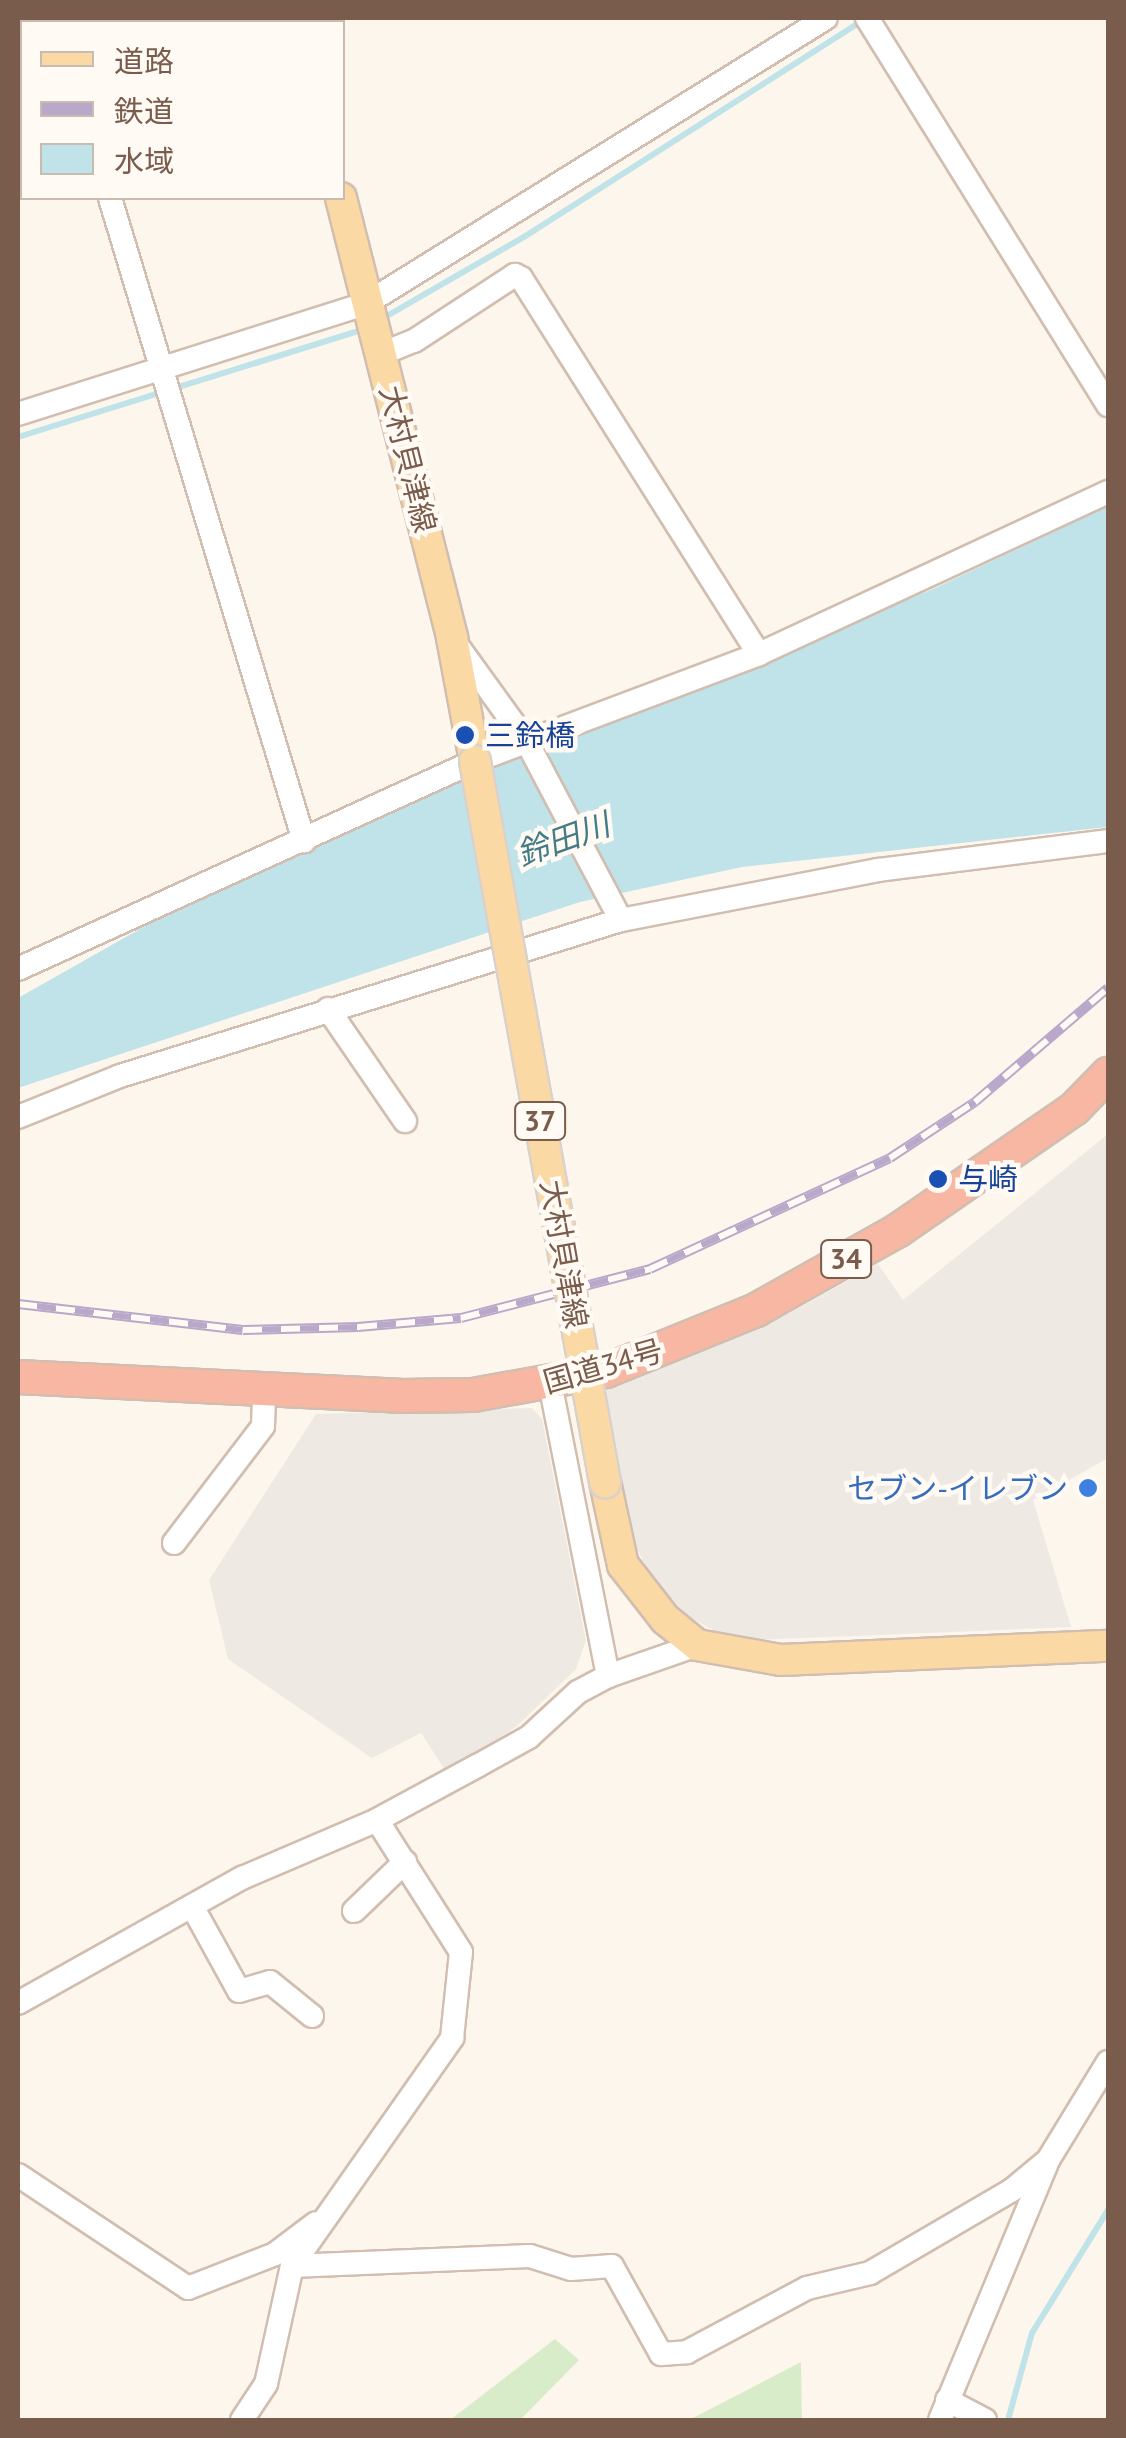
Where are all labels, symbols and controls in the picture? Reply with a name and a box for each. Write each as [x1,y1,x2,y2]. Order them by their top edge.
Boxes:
legend [20,20,345,200]
text: 道路 [114,41,174,80]
text: 鉄道 [114,91,174,130]
text: 水域 [114,141,174,180]
street label: 大村貝津線 [372,382,444,536]
place label: 三鈴橋 [485,717,575,753]
marker: 三鈴橋 [454,724,476,746]
water label: 鈴田川 [511,805,615,873]
road number: 37 [512,1098,568,1144]
place label: 与崎 [958,1161,1018,1197]
marker: 与崎 [927,1168,949,1190]
street label: 大村貝津線 [533,1177,595,1331]
road number: 34 [818,1236,874,1282]
street label: 国道34号 [539,1332,667,1400]
place label: セブン-イレブン [847,1470,1068,1506]
marker: セブン-イレブン [1077,1477,1099,1499]

